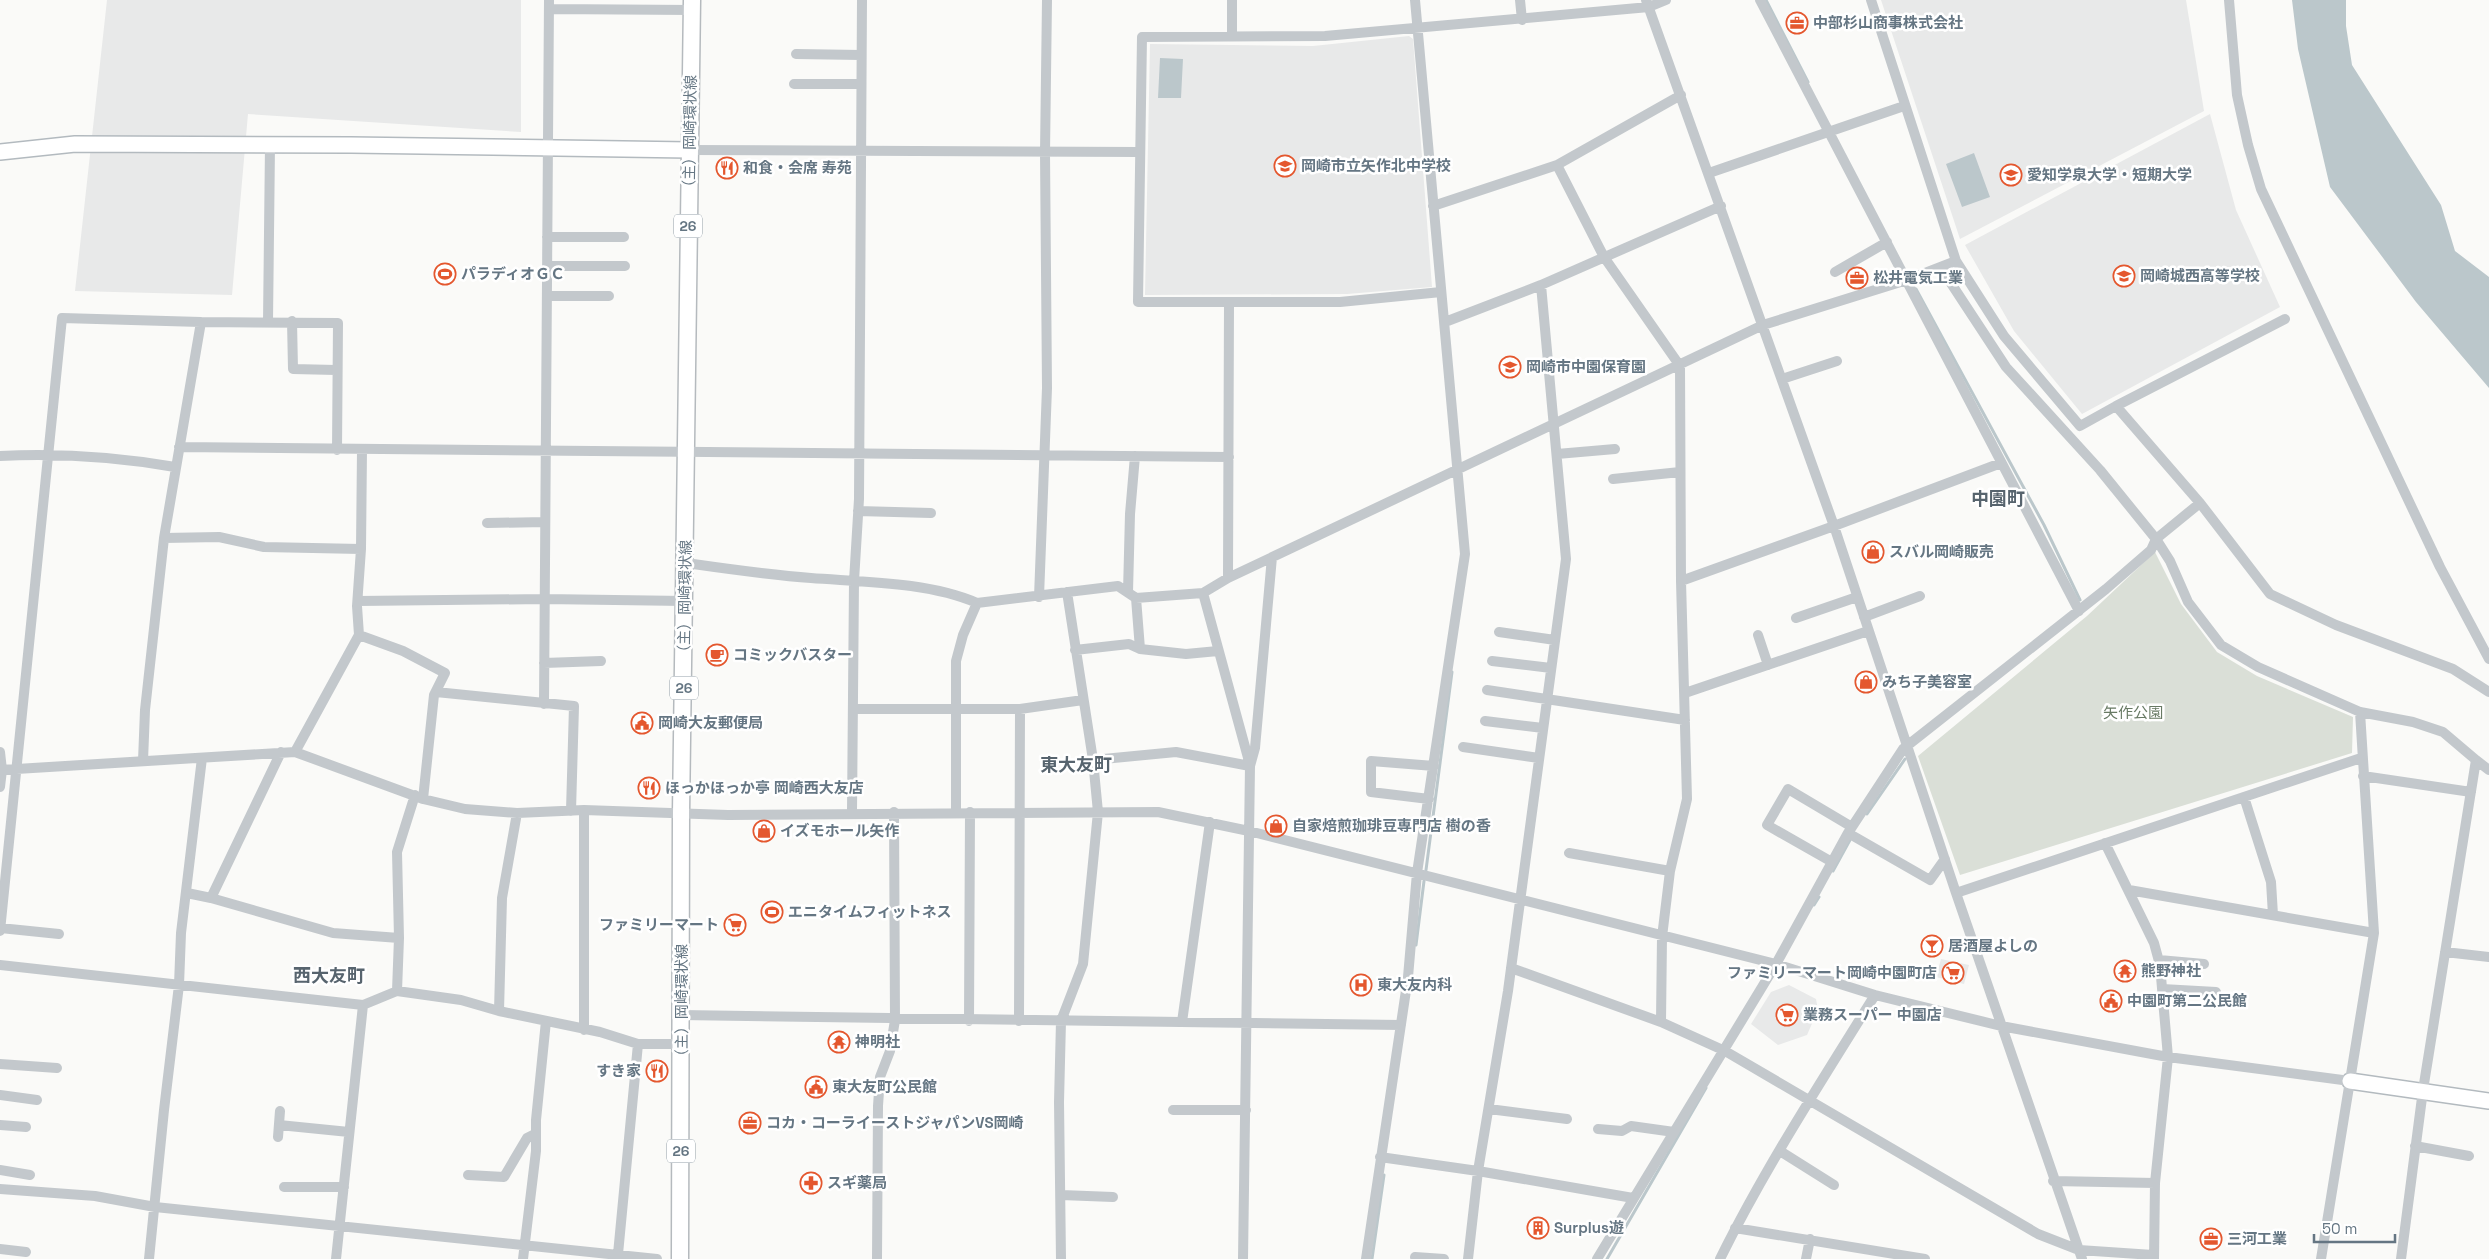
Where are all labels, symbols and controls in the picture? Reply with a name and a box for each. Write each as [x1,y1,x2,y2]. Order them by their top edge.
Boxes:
office icon: 中部杉山商事株式会社 [1785,11,1809,35]
place label: 中部杉山商事株式会社 [1813,13,1963,32]
street label: （主）岡崎環状線 [679,75,700,195]
school or university icon: 岡崎市立矢作北中学校 [1273,154,1297,178]
restaurant icon: 和食・会席 寿苑 [715,156,739,180]
place label: 岡崎市立矢作北中学校 [1301,156,1451,175]
place label: 和食・会席 寿苑 [743,158,852,177]
school or university icon: 愛知学泉大学・短期大学 [1999,163,2023,187]
place label: 愛知学泉大学・短期大学 [2027,165,2192,184]
road number: 26 [674,215,702,238]
sports icon: パラディオＧＣ [433,262,457,286]
place label: パラディオＧＣ [461,264,565,283]
school or university icon: 岡崎城西高等学校 [2112,264,2136,288]
office icon: 松井電気工業 [1845,266,1869,290]
place label: 岡崎城西高等学校 [2140,266,2260,285]
place label: 松井電気工業 [1873,268,1963,287]
school or university icon: 岡崎市中園保育園 [1498,355,1522,379]
place label: 岡崎市中園保育園 [1526,357,1646,376]
district label: 中園町 [1971,487,2025,510]
street label: （主）岡崎環状線 [674,540,695,660]
shop icon: スバル岡崎販売 [1861,540,1885,564]
place label: スバル岡崎販売 [1889,542,1994,561]
cafe icon: コミックバスター [705,643,729,667]
place label: コミックバスター [733,645,852,664]
shop icon: みち子美容室 [1854,670,1878,694]
place label: みち子美容室 [1882,672,1972,691]
road number: 26 [670,676,698,700]
park label: 矢作公園 [2103,703,2163,722]
public building icon: 岡崎大友郵便局 [630,711,654,735]
place label: 岡崎大友郵便局 [658,713,763,732]
district label: 東大友町 [1040,753,1112,776]
restaurant icon: ほっかほっか亭 岡崎西大友店 [637,776,661,800]
place label: ほっかほっか亭 岡崎西大友店 [665,778,864,797]
shop icon: 自家焙煎珈琲豆専門店 樹の香 [1264,814,1288,838]
place label: 自家焙煎珈琲豆専門店 樹の香 [1292,816,1491,835]
shop icon: イズモホール矢作 [752,819,776,843]
place label: イズモホール矢作 [780,821,900,840]
sports icon: エニタイムフィットネス [760,900,784,924]
place label: エニタイムフィットネス [788,902,952,921]
supermarket icon: ファミリーマート [723,913,747,937]
place label: ファミリーマート [599,915,719,934]
bar icon: 居酒屋よしの [1920,934,1944,958]
place label: 居酒屋よしの [1948,936,2038,955]
street label: （主）岡崎環状線 [672,944,691,1064]
temple icon: 熊野神社 [2113,959,2137,983]
supermarket icon: ファミリーマート岡崎中園町店 [1941,961,1965,985]
place label: 熊野神社 [2141,961,2201,980]
place label: ファミリーマート岡崎中園町店 [1727,963,1937,982]
district label: 西大友町 [293,964,365,987]
hospital icon: 東大友内科 [1349,973,1373,997]
place label: 東大友内科 [1377,975,1452,994]
public building icon: 中園町第二公民館 [2099,989,2123,1013]
place label: 中園町第二公民館 [2127,991,2247,1010]
supermarket icon: 業務スーパー 中園店 [1775,1003,1799,1027]
place label: 業務スーパー 中園店 [1803,1005,1942,1024]
temple icon: 神明社 [827,1030,851,1054]
place label: 神明社 [854,1032,900,1051]
restaurant icon: すき家 [645,1059,669,1083]
place label: すき家 [596,1061,641,1080]
public building icon: 東大友町公民館 [804,1075,828,1099]
place label: 東大友町公民館 [832,1077,937,1096]
office icon: コカ・コーライーストジャパンVS岡崎 [738,1111,762,1135]
place label: コカ・コーライーストジャパンVS岡崎 [766,1113,1024,1132]
road number: 26 [667,1140,695,1162]
pharmacy icon: スギ薬局 [799,1171,823,1195]
place label: スギ薬局 [827,1173,887,1192]
scale bar [2314,1212,2395,1244]
building icon: Surplus遊 [1526,1216,1550,1240]
place label: Surplus遊 [1554,1218,1624,1237]
text: 50 m [2322,1219,2357,1238]
office icon: 三河工業 [2199,1227,2223,1251]
place label: 三河工業 [2227,1229,2287,1248]

